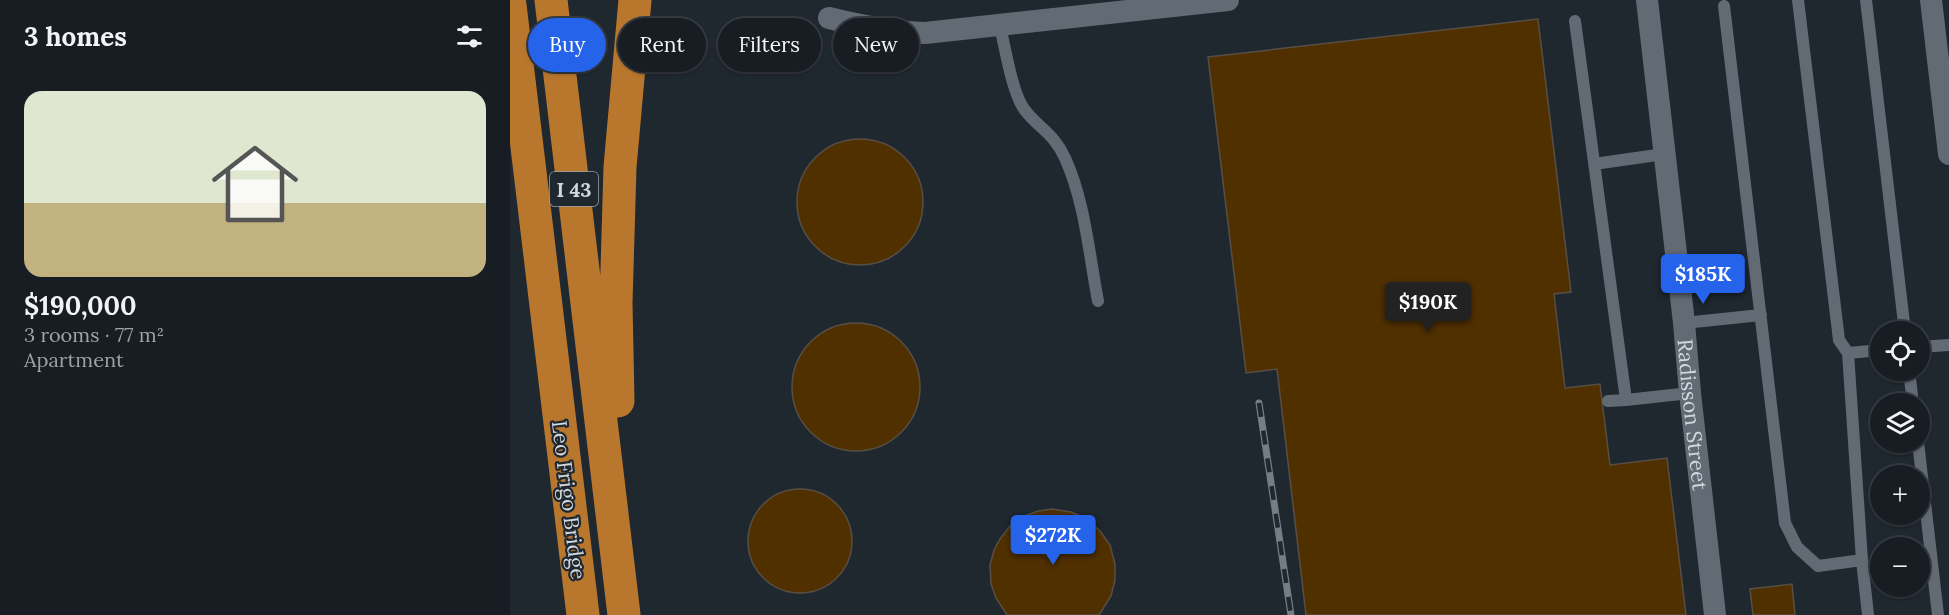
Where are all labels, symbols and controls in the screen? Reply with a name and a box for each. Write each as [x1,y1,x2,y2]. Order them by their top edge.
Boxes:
chip: Buy [528,18,606,72]
chip: Rent [618,18,706,72]
chip: Filters [718,18,821,72]
chip: New [833,18,919,72]
text: 3 homes [24,20,127,53]
icon: filters [453,20,486,53]
icon: home [201,130,309,238]
road number: I 43 [550,172,598,206]
pin: $185K [1661,254,1745,305]
text: $185K [1675,261,1731,286]
pin: $190K [1386,282,1470,333]
text: $190,000 [24,289,137,322]
text: $190K [1399,289,1457,314]
map controls [1870,321,1930,597]
button: locate [1870,321,1930,381]
text: 3 rooms · 77 m² [24,322,164,347]
street label: Radisson Street [1672,338,1714,492]
text: Apartment [24,347,124,372]
button: layers [1870,393,1930,453]
street label: Leo Frigo Bridge [546,419,592,581]
button: + [1870,465,1930,525]
pin: $272K [1011,515,1095,566]
text: $272K [1025,522,1081,547]
button: − [1870,537,1930,597]

